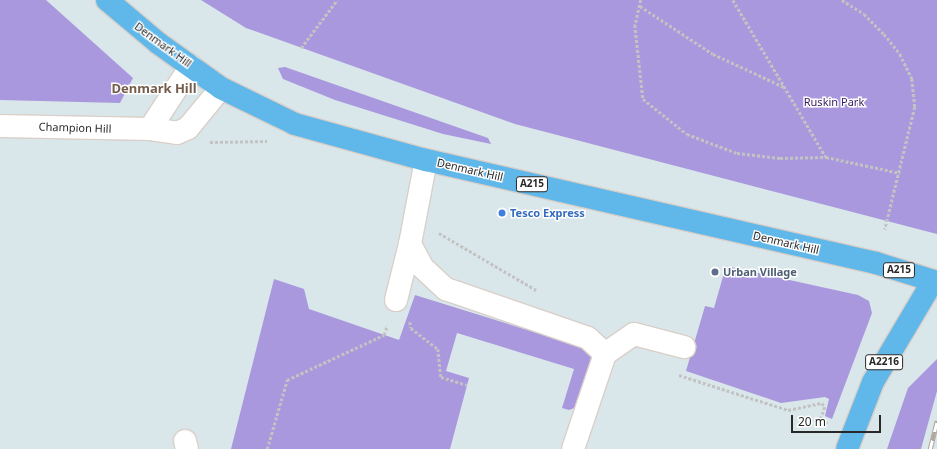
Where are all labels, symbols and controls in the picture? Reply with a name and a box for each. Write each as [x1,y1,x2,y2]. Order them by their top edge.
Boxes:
street label: Denmark Hill [132,20,194,70]
district label: Denmark Hill [111,80,197,96]
park label: Ruskin Park [804,95,864,109]
street label: Champion Hill [38,120,112,136]
street label: Denmark Hill [436,156,504,184]
road number: A215 [515,176,549,192]
place label: Tesco Express [510,206,585,220]
marker: Tesco Express [497,208,507,218]
street label: Denmark Hill [752,229,820,257]
road number: A215 [882,262,916,278]
place label: Urban Village [723,265,797,279]
marker: Urban Village [710,267,720,277]
road number: A2216 [865,354,903,370]
scale bar [793,407,883,433]
text: 20 m [798,413,826,430]

